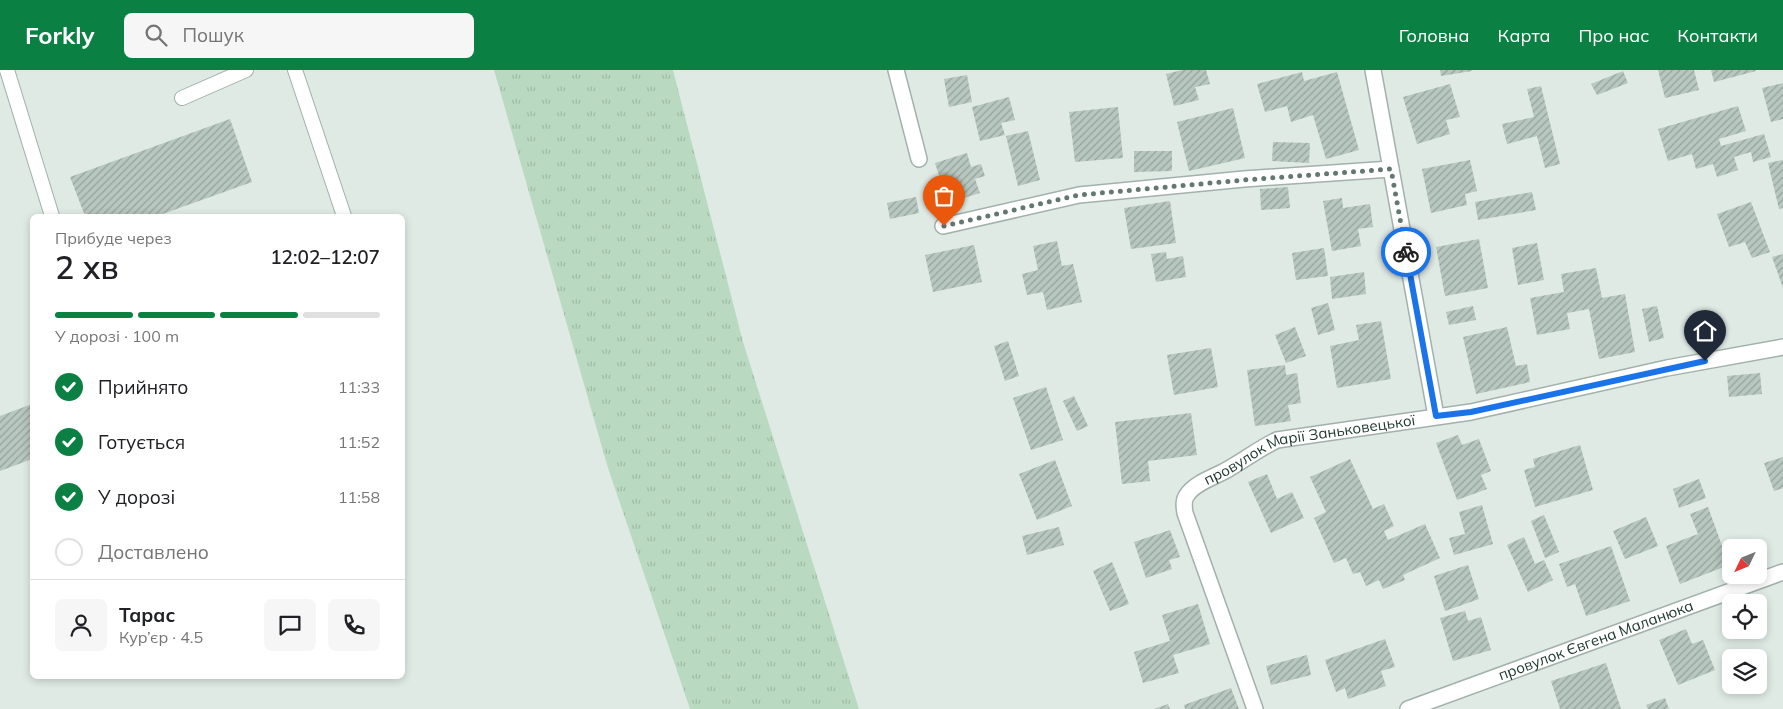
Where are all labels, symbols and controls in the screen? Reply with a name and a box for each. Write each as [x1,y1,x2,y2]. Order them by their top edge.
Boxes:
search box [124,13,474,58]
text: Forkly [25,20,94,50]
icon: search [142,21,170,49]
text: Пошук [182,23,244,47]
text: Головна [1399,24,1470,47]
text: Карта [1498,24,1551,47]
text: Про нас [1579,24,1649,47]
text: Контакти [1677,24,1758,47]
pin [923,175,965,226]
icon: bag [930,182,958,210]
courier [1381,227,1431,277]
text: Прибуде через [55,228,172,248]
icon: bike [1392,238,1420,266]
text: 12:02–12:07 [270,245,380,269]
text: 2 хв [55,247,119,287]
pin [1684,310,1726,361]
icon: home [1691,317,1719,345]
text: У дорозі · 100 m [55,326,179,346]
icon: check [55,373,83,401]
text: Прийнято [98,375,188,399]
text: 11:33 [338,377,380,397]
street label: провулок Марії Заньковецької [1200,410,1417,489]
icon: check [55,428,83,456]
text: Готується [98,430,185,454]
text: 11:52 [338,432,380,452]
icon: check [55,483,83,511]
text: У дорозі [98,485,175,509]
text: 11:58 [338,487,380,507]
north arrow [1722,539,1768,584]
map controls [1722,539,1767,694]
text: Доставлено [98,540,209,564]
button: locate [1722,594,1767,639]
street label: провулок Євгена Маланюка [1496,596,1696,684]
button: person [55,599,107,651]
button: chat [264,599,316,651]
button: phone [328,599,380,651]
text: Тарас [119,603,175,627]
text: Кур’єр · 4.5 [119,627,203,647]
button: layers [1722,649,1767,694]

